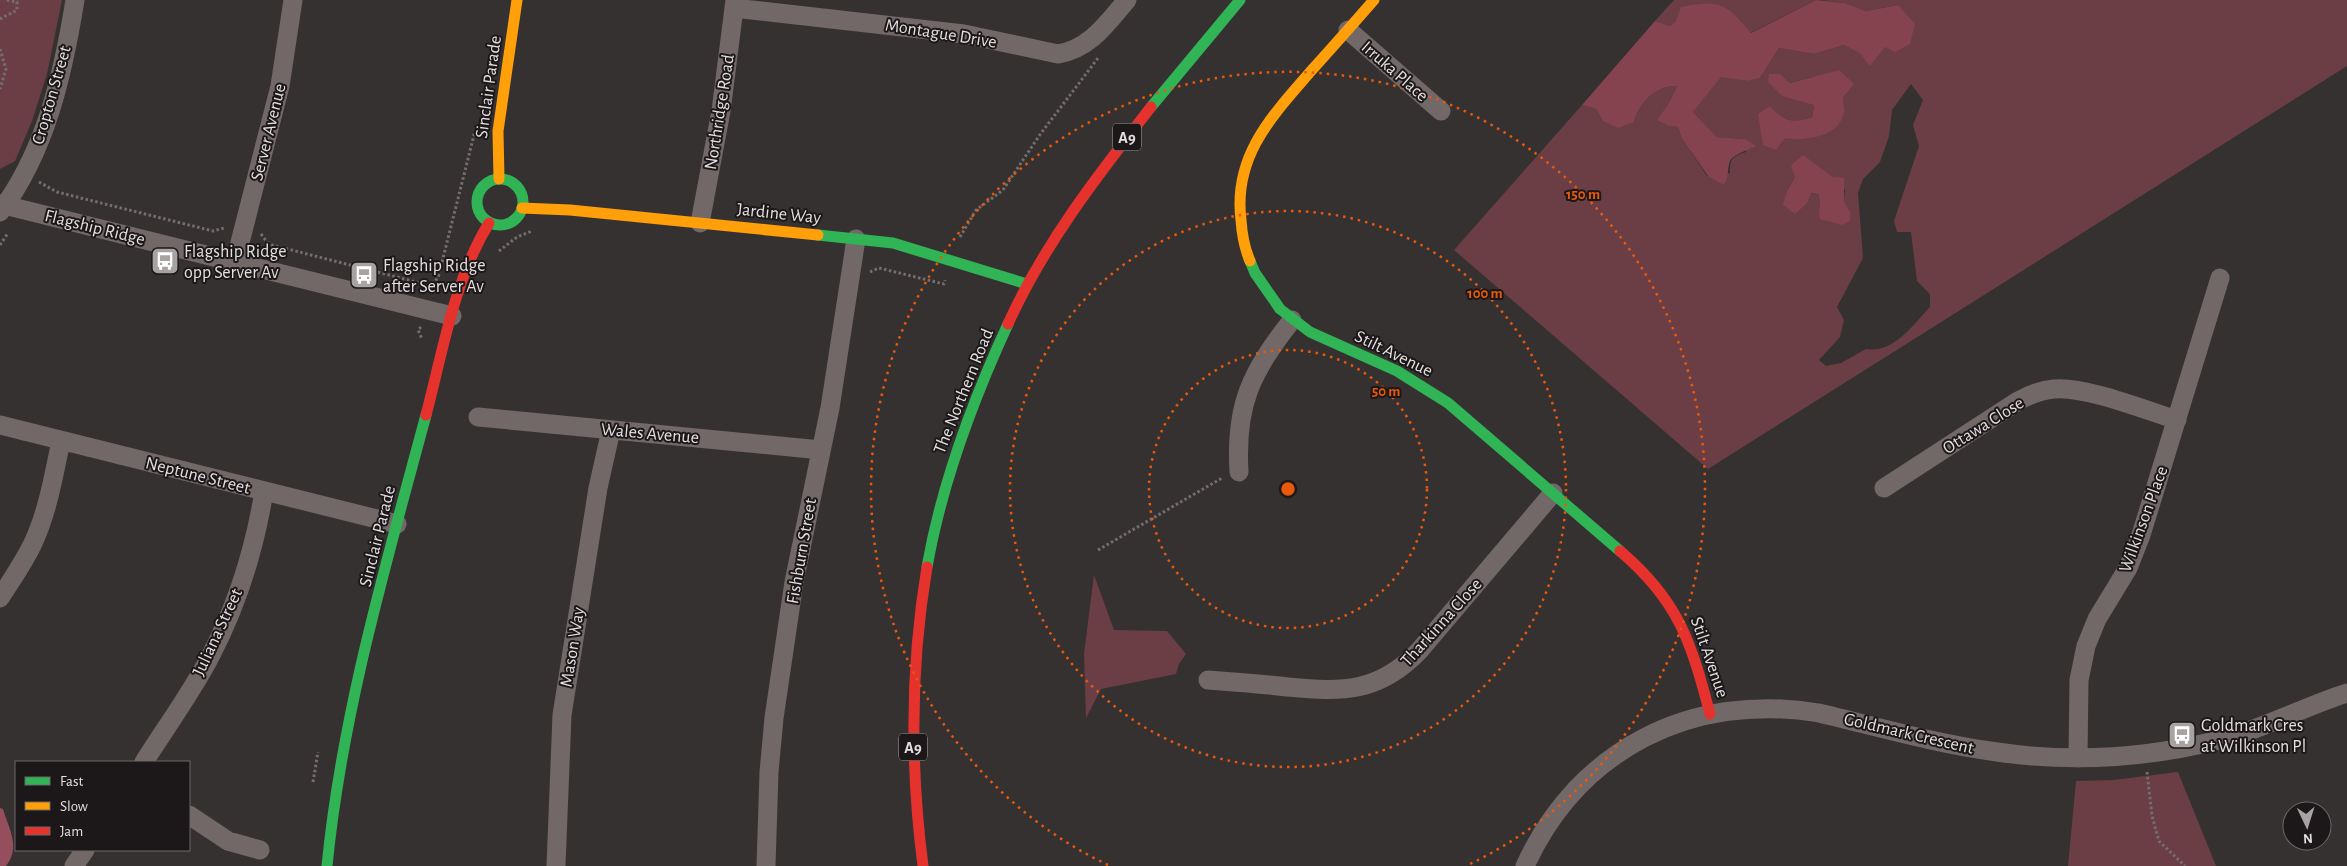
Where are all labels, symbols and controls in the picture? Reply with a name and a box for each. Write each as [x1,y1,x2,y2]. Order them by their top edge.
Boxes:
street label: Montague Drive [884,16,998,52]
street label: Sinclair Parade [473,35,505,140]
street label: Irruka Place [1358,38,1431,105]
street label: Cropton Street [29,44,75,147]
street label: Northridge Road [702,53,738,171]
street label: Server Avenue [248,82,290,183]
road number: A9 [1113,124,1141,150]
text: 150 m [1566,187,1600,202]
street label: Jardine Way [736,201,822,227]
street label: Flagship Ridge [43,207,147,249]
place label: Flagship Ridge opp Server Av [184,243,287,282]
bus stop icon: Flagship Ridge opp Server Av [150,246,180,276]
place label: Flagship Ridge after Server Av [383,257,486,296]
bus stop icon: Flagship Ridge after Server Av [349,260,379,290]
text: 100 m [1467,286,1503,301]
street label: The Northern Road [931,326,997,456]
street label: Stilt Avenue [1352,327,1435,380]
text: 50 m [1372,384,1400,399]
street label: Ottawa Close [1940,394,2027,458]
street label: Wales Avenue [600,421,700,447]
street label: Neptune Street [144,454,252,498]
street label: Wilkinson Place [2116,464,2171,575]
centre of rings [1279,480,1297,498]
street label: Sinclair Parade [357,484,399,589]
street label: Fishburn Street [784,497,820,605]
street label: Tharkinna Close [1398,575,1486,670]
street label: Juliana Street [190,586,246,679]
street label: Mason Way [558,606,588,688]
street label: Stilt Avenue [1687,615,1731,700]
street label: Goldmark Crescent [1842,710,1976,758]
place label: Goldmark Cres at Wilkinson Pl [2201,717,2306,756]
bus stop icon: Goldmark Cres at Wilkinson Pl [2167,720,2197,750]
road number: A9 [899,734,927,760]
legend [15,761,190,851]
text: Fast [60,774,84,789]
text: Slow [60,799,88,814]
north arrow [2282,801,2332,851]
text: Jam [60,824,83,839]
text: N [2302,831,2313,845]

